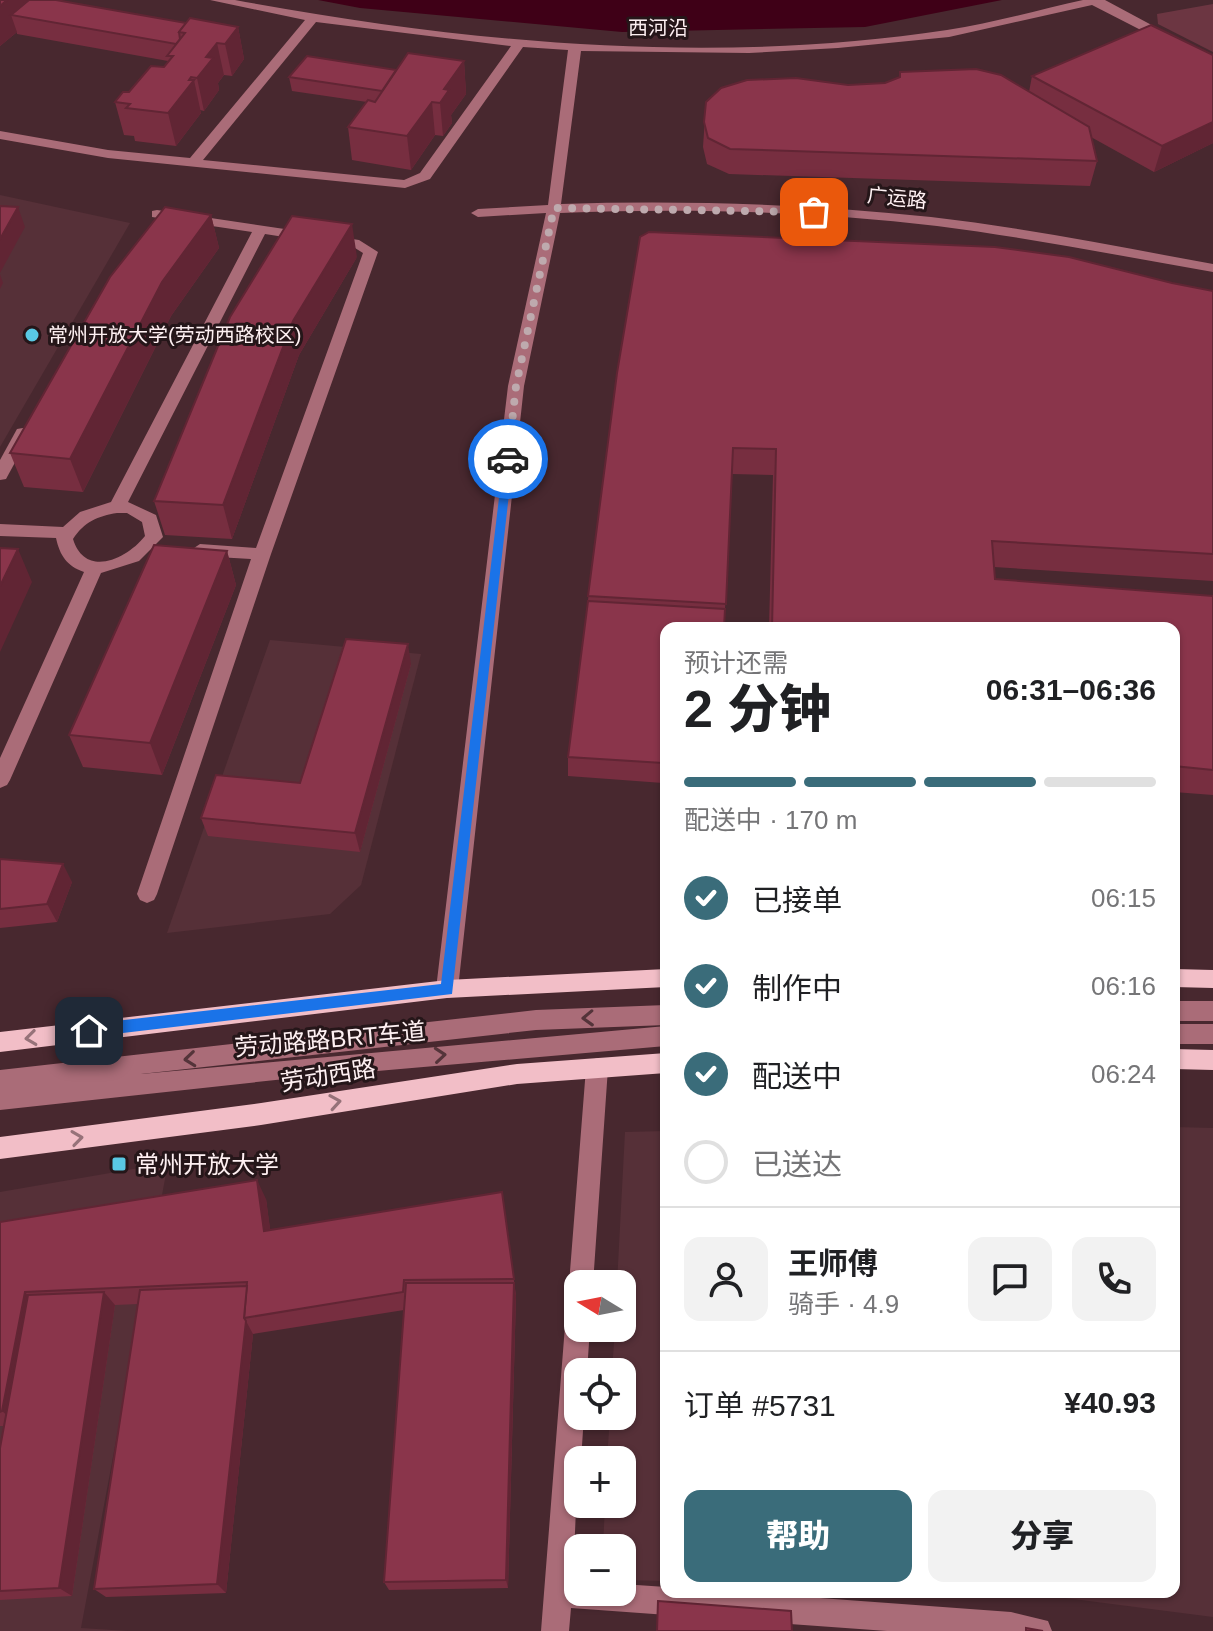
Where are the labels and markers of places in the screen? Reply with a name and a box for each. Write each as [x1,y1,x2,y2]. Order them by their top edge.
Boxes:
pin [780,178,848,246]
place label: 常州开放大学(劳动西路校区) [48,324,301,346]
marker: 常州开放大学(劳动西路校区) [23,326,41,344]
pin [55,997,123,1065]
place label: 常州开放大学 [135,1151,279,1178]
marker: 常州开放大学 [110,1155,128,1173]

